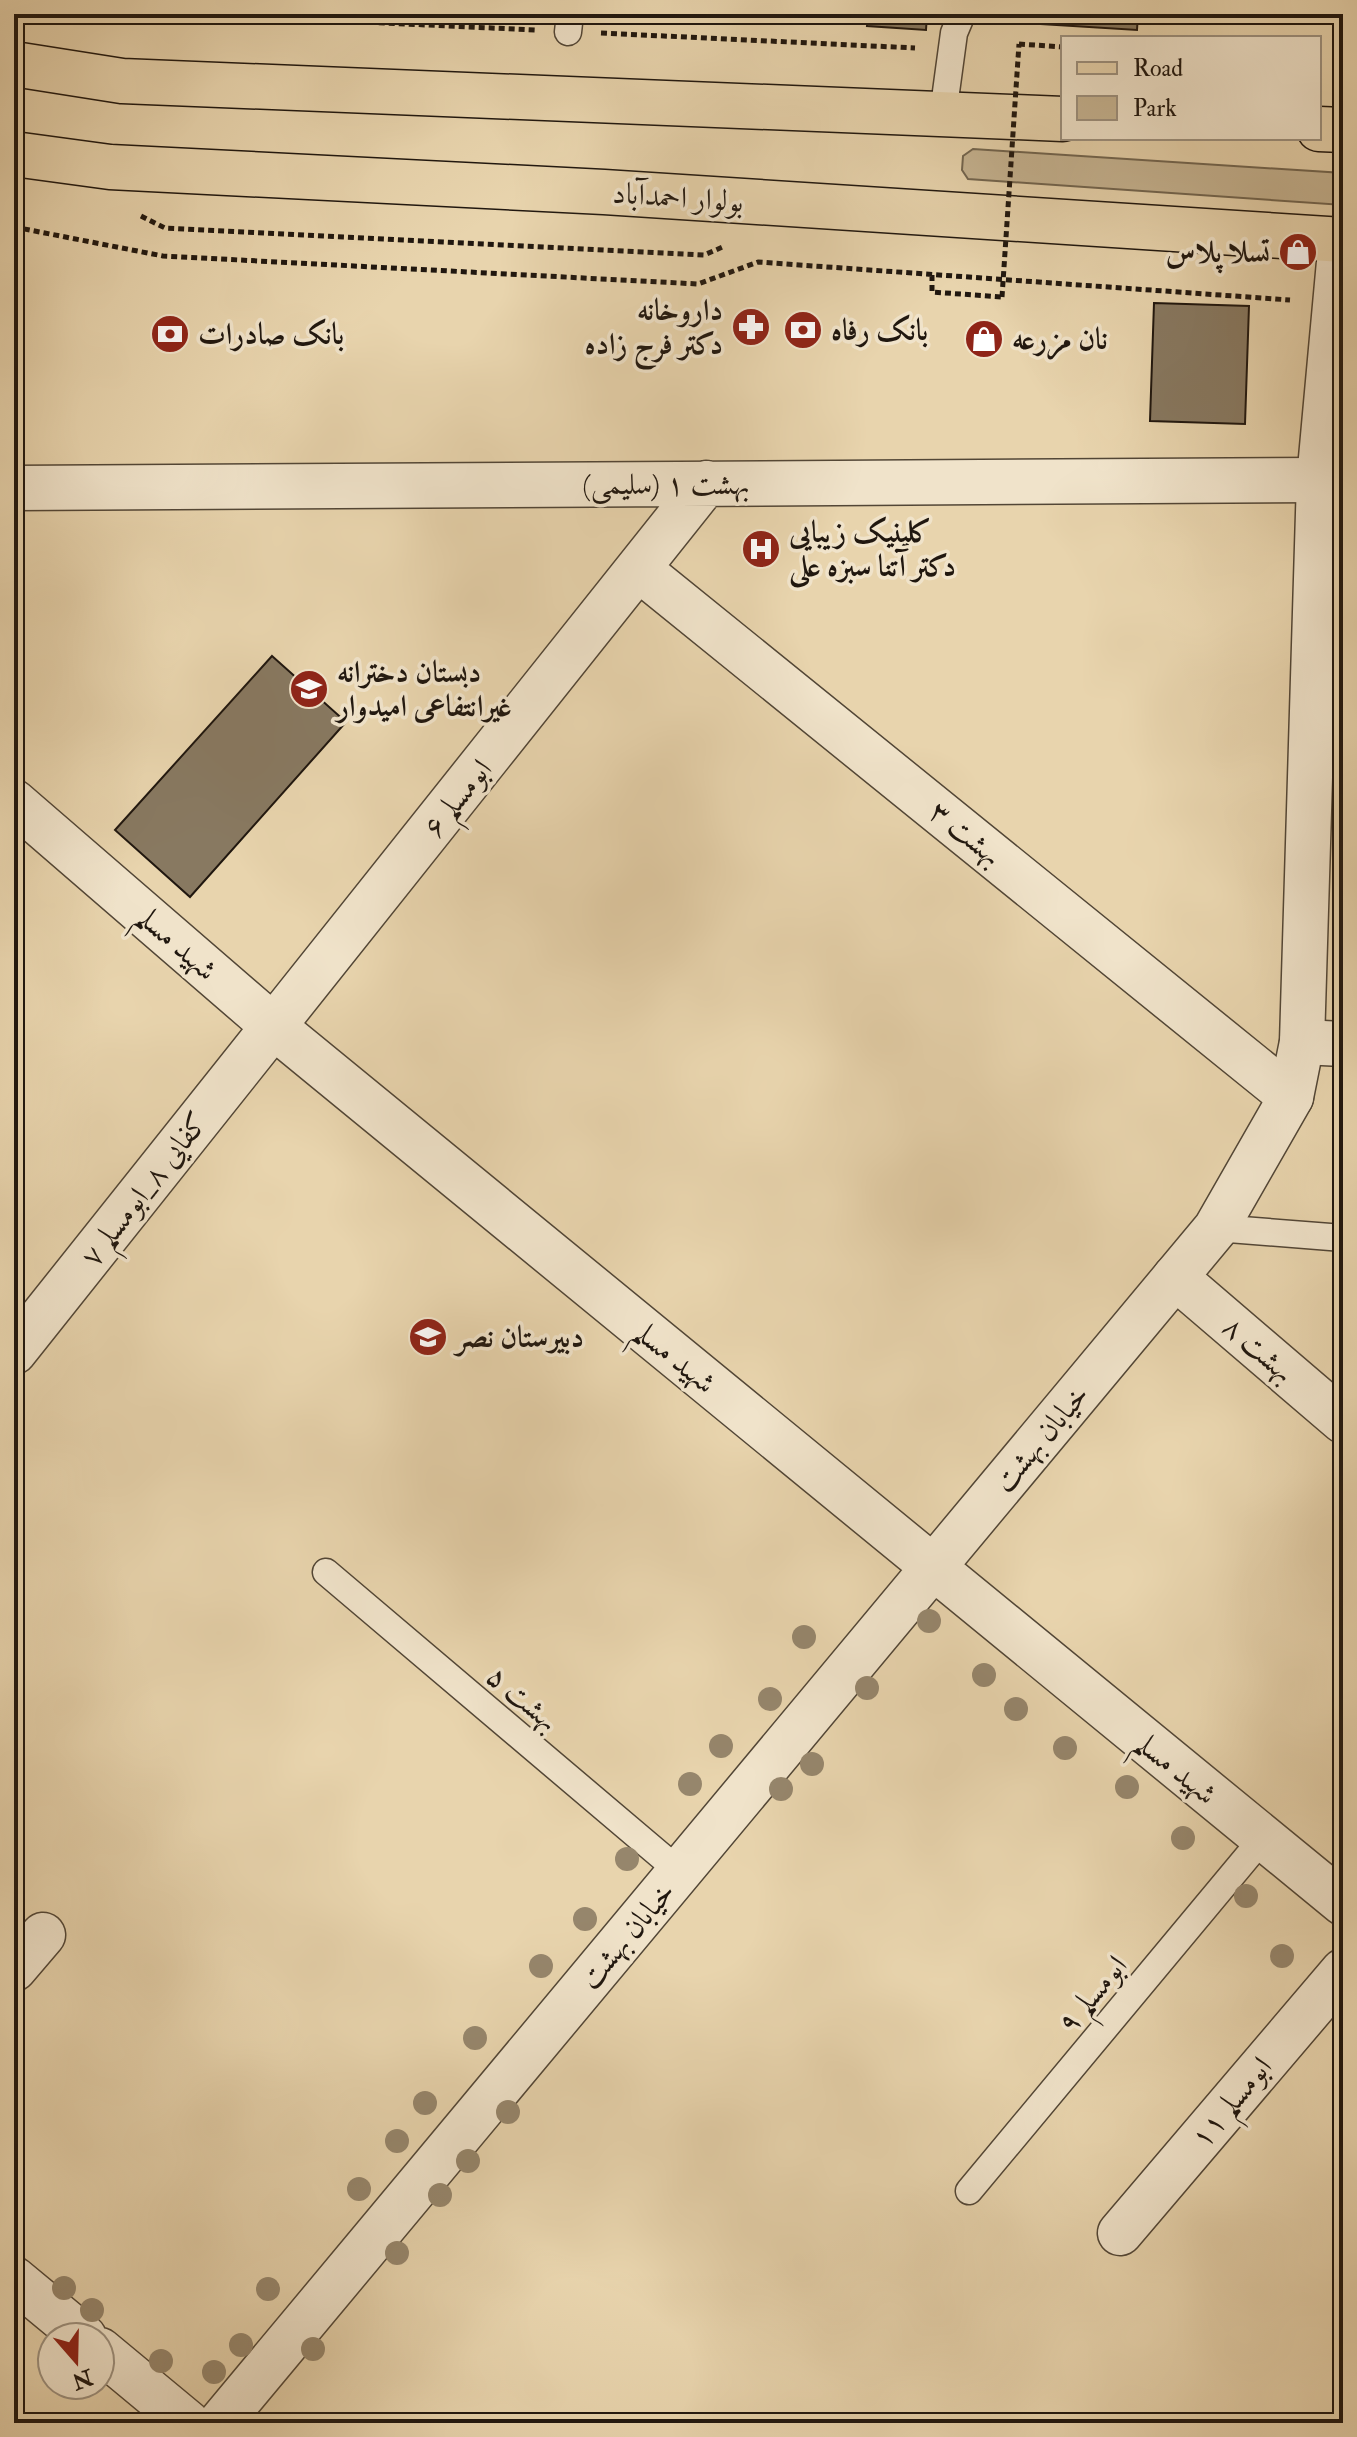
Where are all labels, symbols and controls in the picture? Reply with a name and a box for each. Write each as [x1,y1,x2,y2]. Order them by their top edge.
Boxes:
legend [1061,36,1321,140]
text: Road [1133,53,1183,84]
text: Park [1133,93,1177,124]
street label: بولوار احمدآباد [611,174,745,221]
shop icon: تسلا پلاس [1277,231,1319,273]
place label: تسلا پلاس [1165,234,1270,274]
place label: داروخانه دکتر فرج زاده [584,292,723,371]
pharmacy icon: داروخانه دکتر فرج زاده [730,306,772,348]
bank icon: بانک رفاه [782,309,824,351]
place label: بانک رفاه [831,312,928,349]
bank icon: بانک صادرات [149,313,191,355]
place label: بانک صادرات [198,316,344,353]
shop icon: نان مزرعه [963,318,1005,360]
place label: نان مزرعه [1012,321,1108,360]
street label: بهشت ۱ (سلیمی) [582,466,750,504]
place label: کلینیک زیبایی دکتر آتنا سبزه علی [788,514,956,589]
hospital icon: کلینیک زیبایی دکتر آتنا سبزه علی [740,528,782,570]
place label: دبستان دخترانه غیرانتفاعی امیدوار [334,654,512,725]
school or university icon: دبستان دخترانه غیرانتفاعی امیدوار [288,668,330,710]
street label: ابومسلم ۶ [415,752,509,852]
street label: بهشت ۳ [922,793,1010,874]
street label: شهید مسلم [121,898,225,997]
street label: کفایی ۸_ابومسلم ۷ [72,1105,225,1281]
street label: بهشت ۸ [1215,1308,1302,1391]
street label: شهید مسلم [619,1313,723,1410]
school or university icon: دبیرستان نصر [407,1316,449,1358]
place label: دبیرستان نصر [453,1319,584,1357]
street label: خیابان بهشت [986,1377,1097,1500]
street label: بهشت ۵ [479,1657,566,1739]
street label: شهید مسلم [1120,1724,1224,1821]
street label: خیابان بهشت [572,1874,683,1997]
street label: ابومسلم ۹ [1049,1948,1144,2048]
street label: ابومسلم ۱۱ [1183,2049,1288,2162]
north arrow [36,2321,116,2401]
text: N [68,2362,97,2395]

